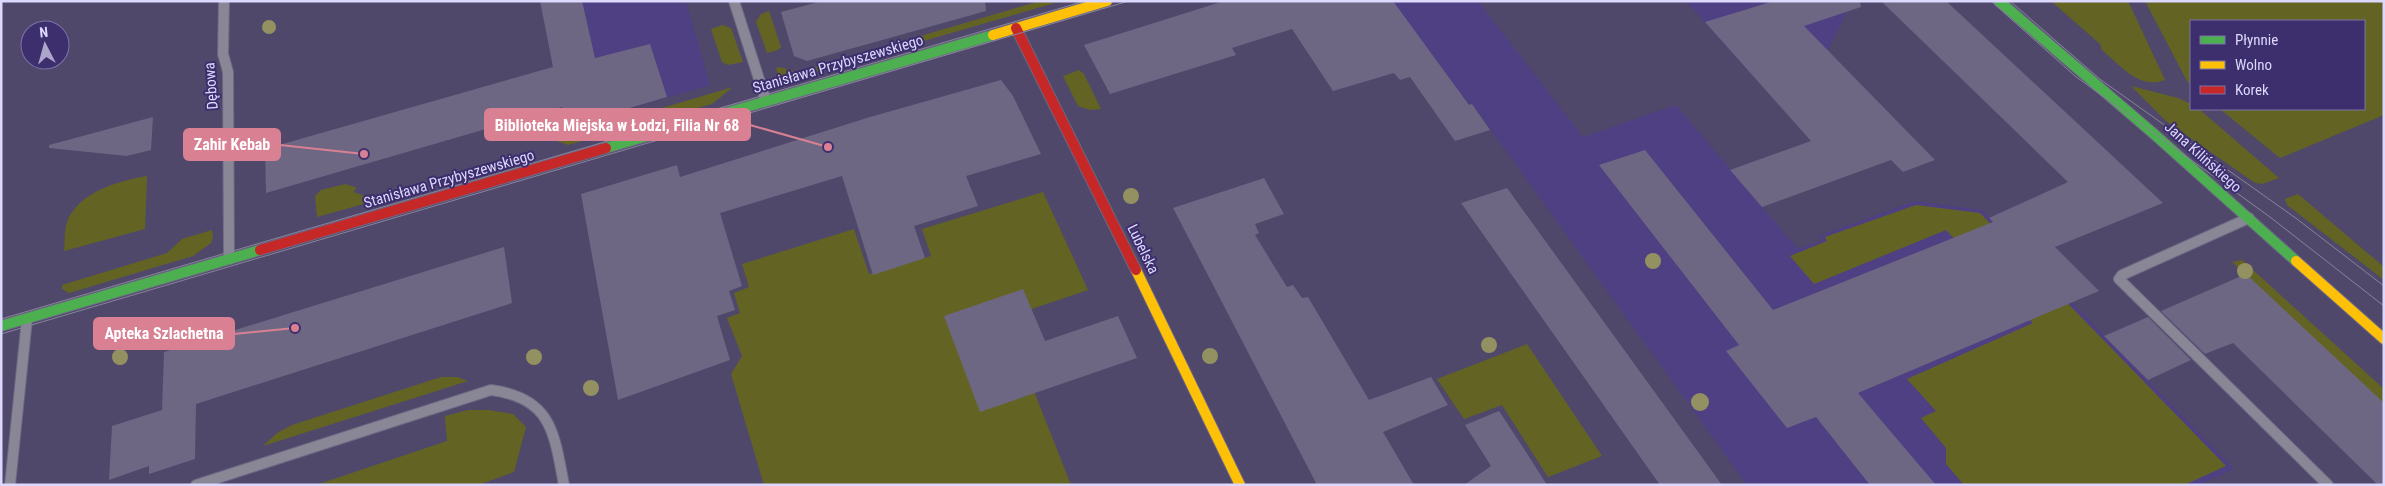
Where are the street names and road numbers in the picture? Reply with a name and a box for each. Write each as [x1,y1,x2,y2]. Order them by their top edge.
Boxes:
street label: Stanisława Przybyszewskiego [751,31,925,97]
street label: Dębowa [200,62,222,110]
street label: Jana Kilińskiego [2161,118,2245,196]
street label: Stanisława Przybyszewskiego [362,146,536,212]
street label: Lubelska [1123,221,1163,277]

